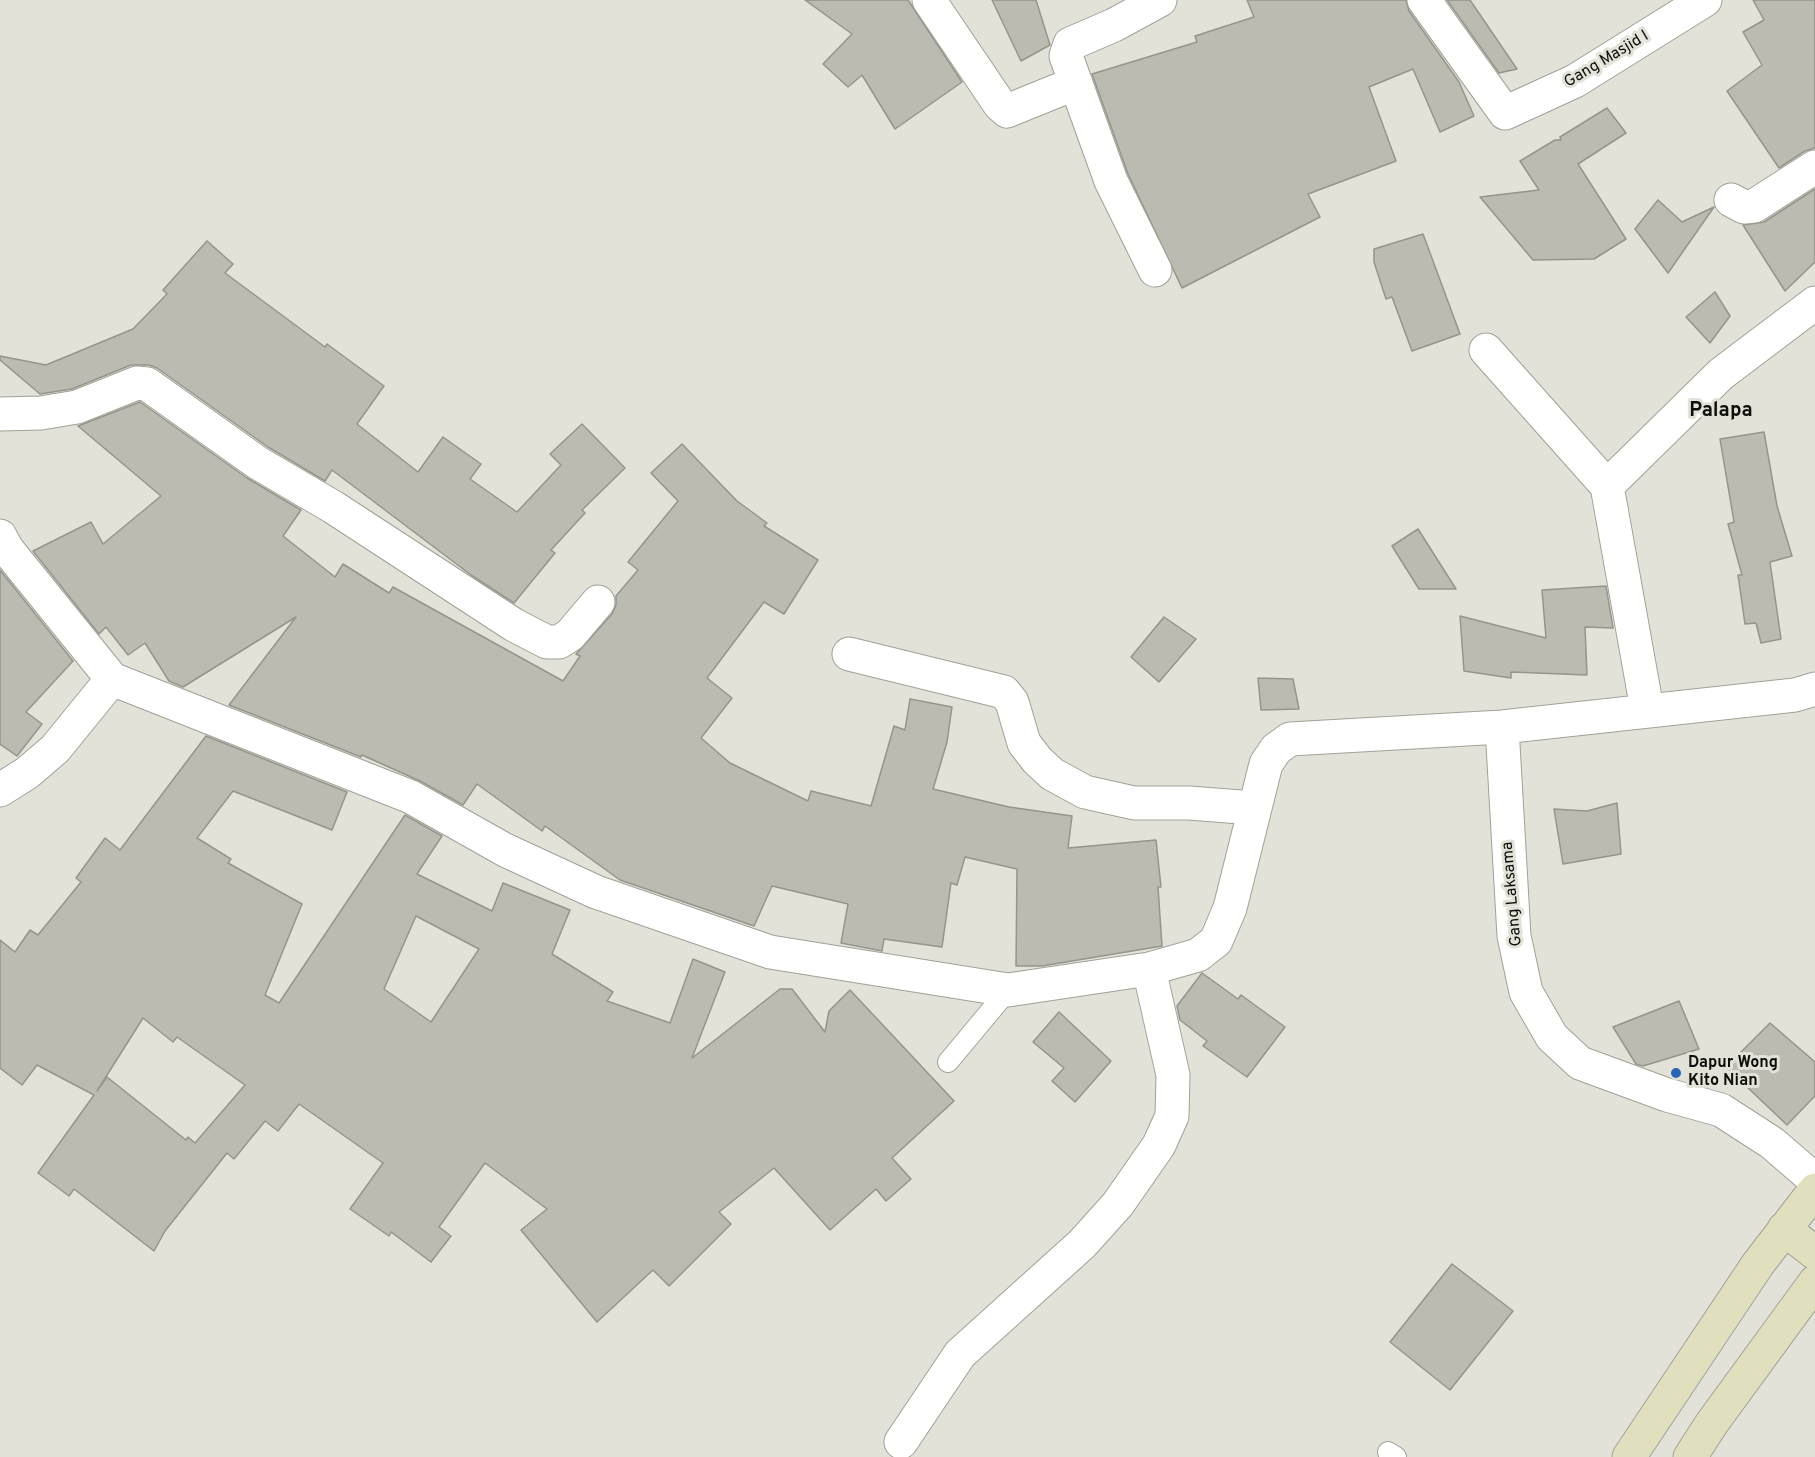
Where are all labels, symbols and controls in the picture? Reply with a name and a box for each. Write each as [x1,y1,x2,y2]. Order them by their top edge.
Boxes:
street label: Gang Masjid I [1561,27,1653,93]
district label: Palapa [1689,400,1753,424]
street label: Gang Laksama [1499,841,1527,947]
place label: Dapur Wong Kito Nian [1688,1054,1778,1092]
marker: Dapur Wong Kito Nian [1669,1066,1683,1080]

